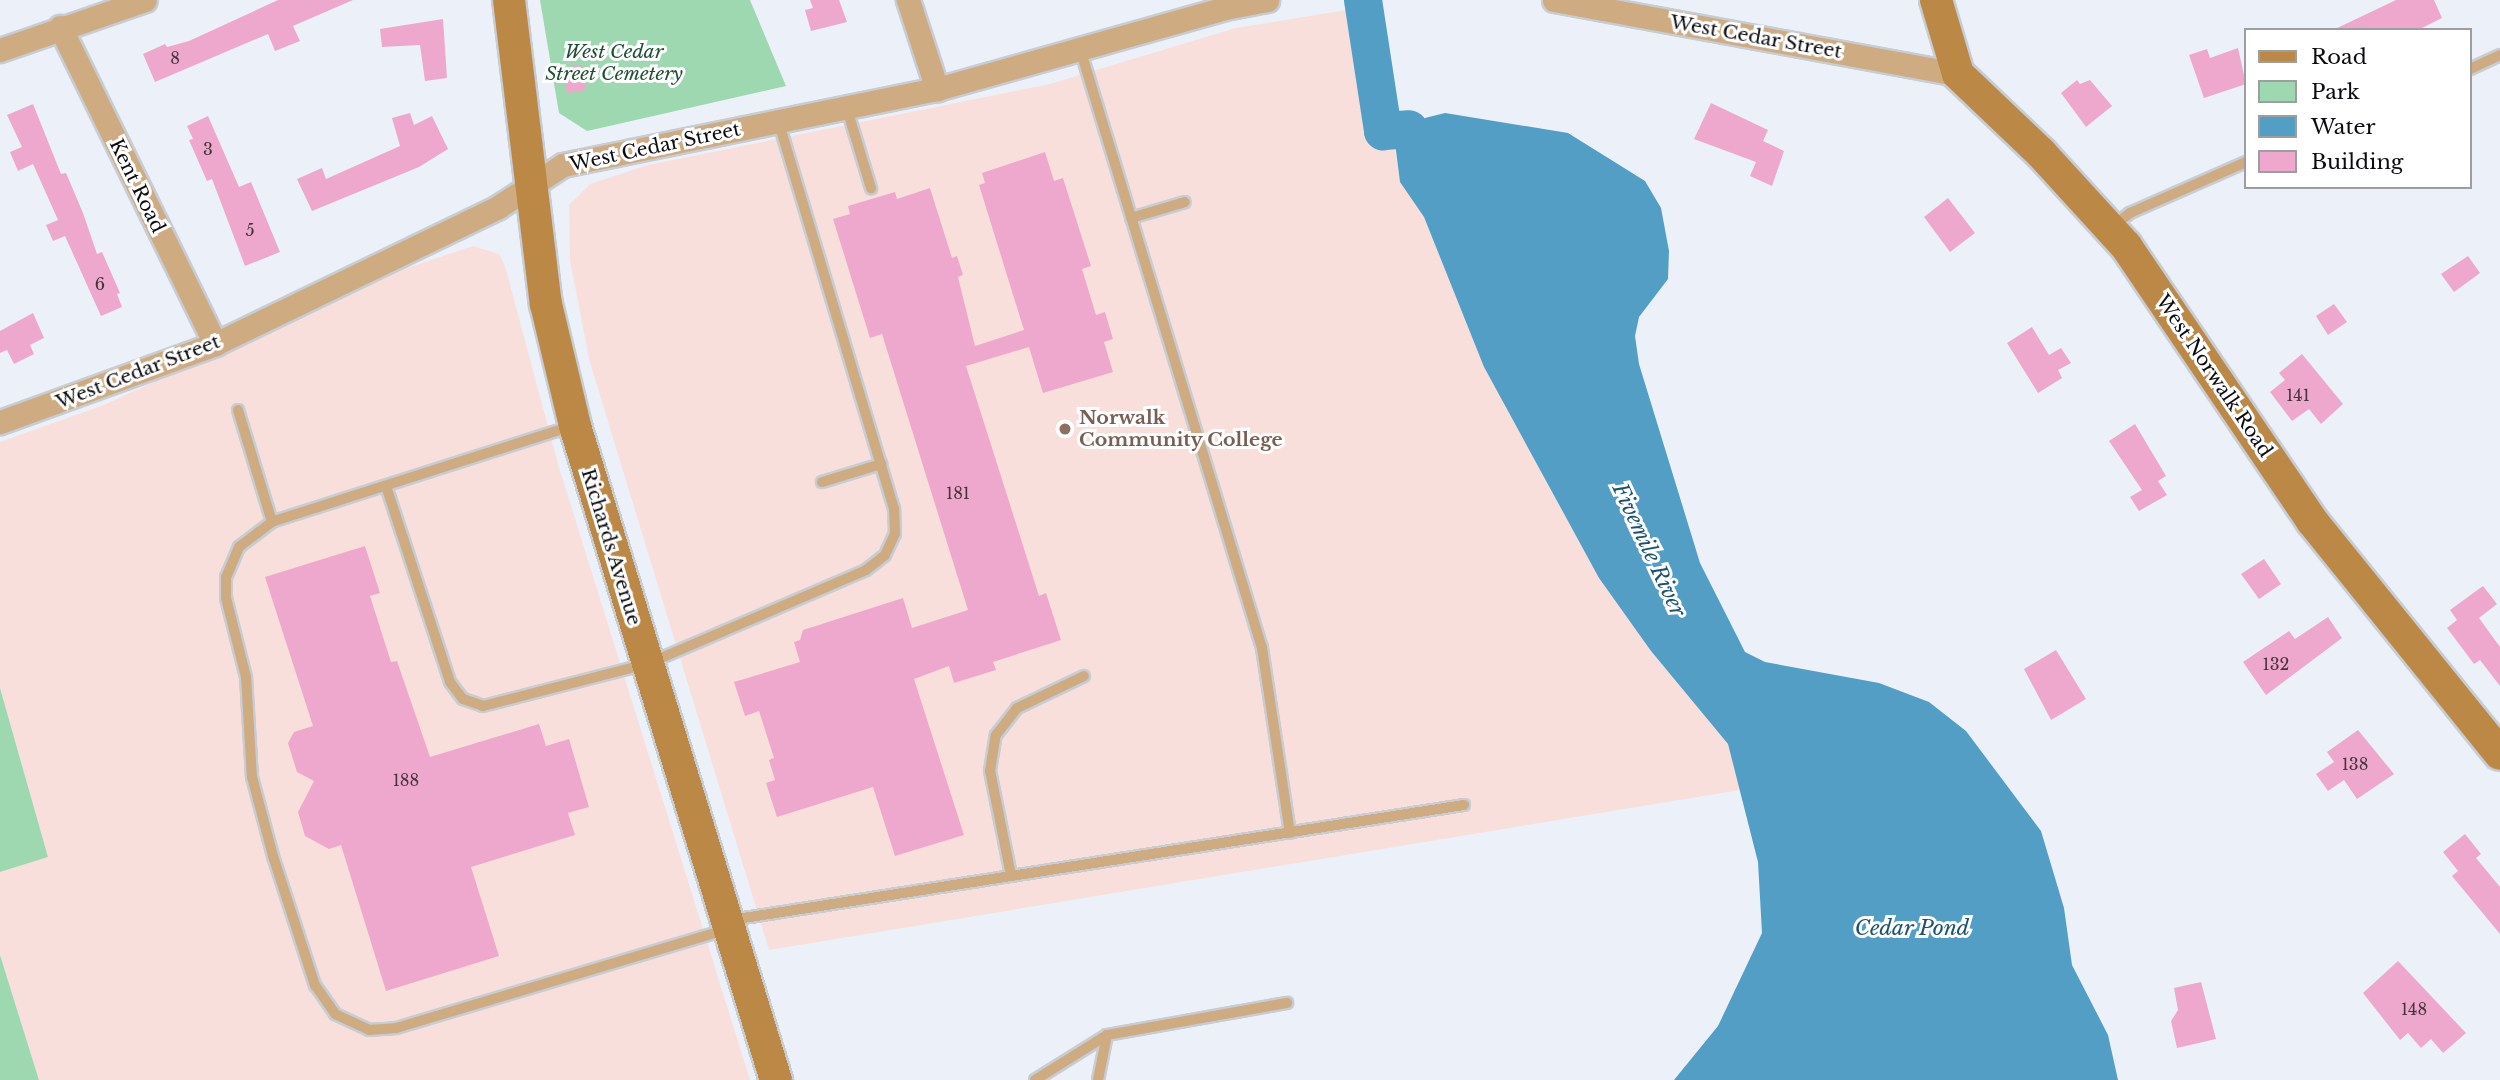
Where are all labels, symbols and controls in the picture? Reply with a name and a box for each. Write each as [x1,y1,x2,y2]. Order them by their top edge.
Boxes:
street label: West Cedar Street [1668,11,1844,63]
legend [2244,28,2472,189]
park label: West Cedar Street Cemetery [545,41,683,85]
text: Road [2311,44,2367,70]
house number: 8 [170,48,180,68]
text: Park [2311,79,2360,105]
text: Water [2311,114,2375,140]
street label: West Cedar Street [567,118,743,176]
street label: Kent Road [104,135,170,237]
house number: 3 [203,139,213,159]
text: Building [2311,149,2403,175]
house number: 5 [245,220,255,240]
house number: 6 [95,274,105,294]
street label: West Norwalk Road [2151,290,2277,462]
street label: West Cedar Street [53,330,223,414]
house number: 141 [2286,385,2310,405]
place label: Norwalk Community College [1079,407,1283,451]
marker: Norwalk Community College [1057,421,1073,437]
street label: Richards Avenue [576,466,646,628]
water label: Fivemile River [1607,479,1691,621]
house number: 181 [946,483,970,503]
house number: 132 [2263,654,2289,674]
house number: 138 [2342,754,2368,774]
house number: 188 [393,770,419,790]
water label: Cedar Pond [1854,915,1970,941]
house number: 148 [2401,999,2427,1019]

